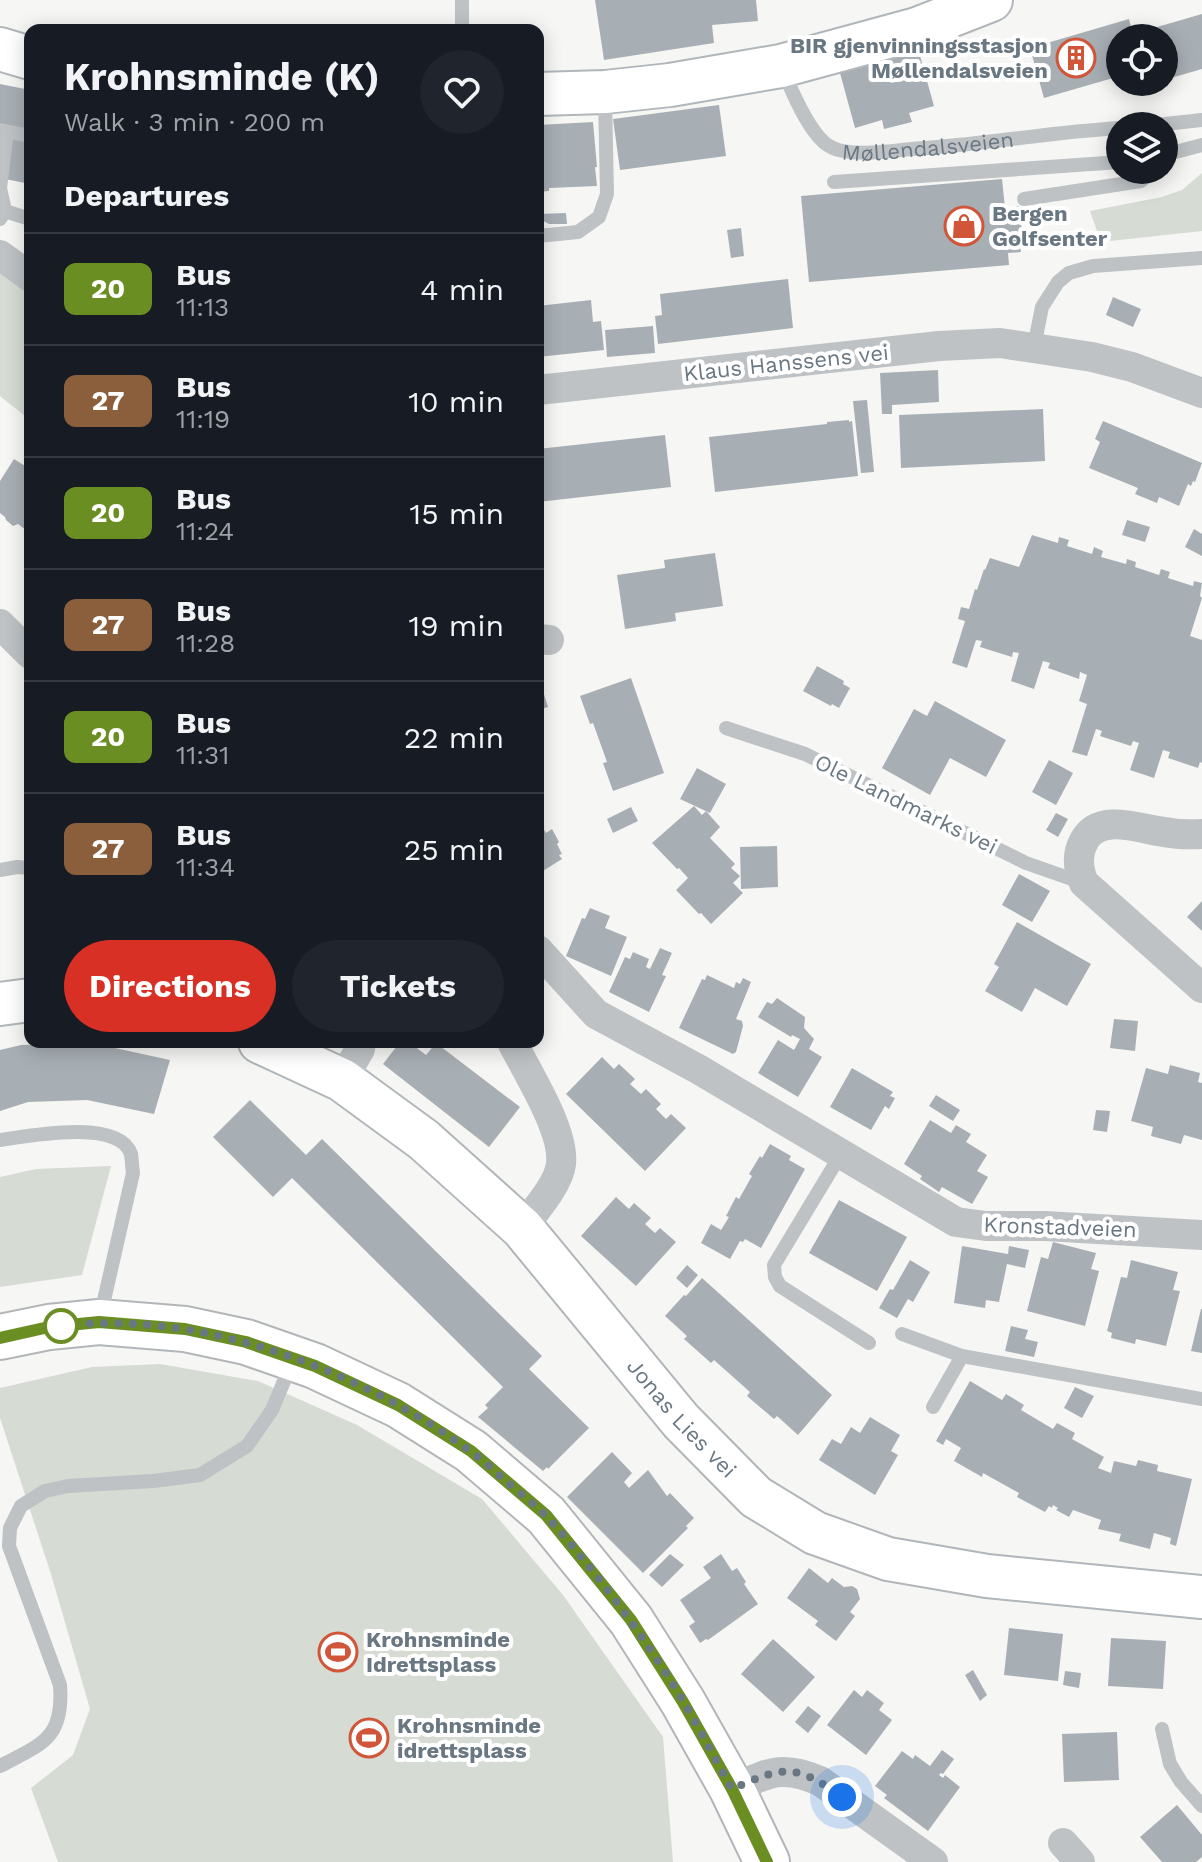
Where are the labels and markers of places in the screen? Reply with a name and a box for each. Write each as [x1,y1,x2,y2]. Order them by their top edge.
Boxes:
place label: BIR gjenvinningsstasjon Møllendalsveien [790,33,1048,83]
building icon: BIR gjenvinningsstasjon Møllendalsveien [1055,37,1097,79]
place label: Bergen Golfsenter [992,201,1108,251]
shop icon: Bergen Golfsenter [943,205,985,247]
unlabelled marker [44,1309,78,1343]
place label: Krohnsminde Idrettsplass [366,1627,510,1677]
sports icon: Krohnsminde Idrettsplass [317,1631,359,1673]
place label: Krohnsminde idrettsplass [397,1713,541,1763]
sports icon: Krohnsminde idrettsplass [348,1717,390,1759]

